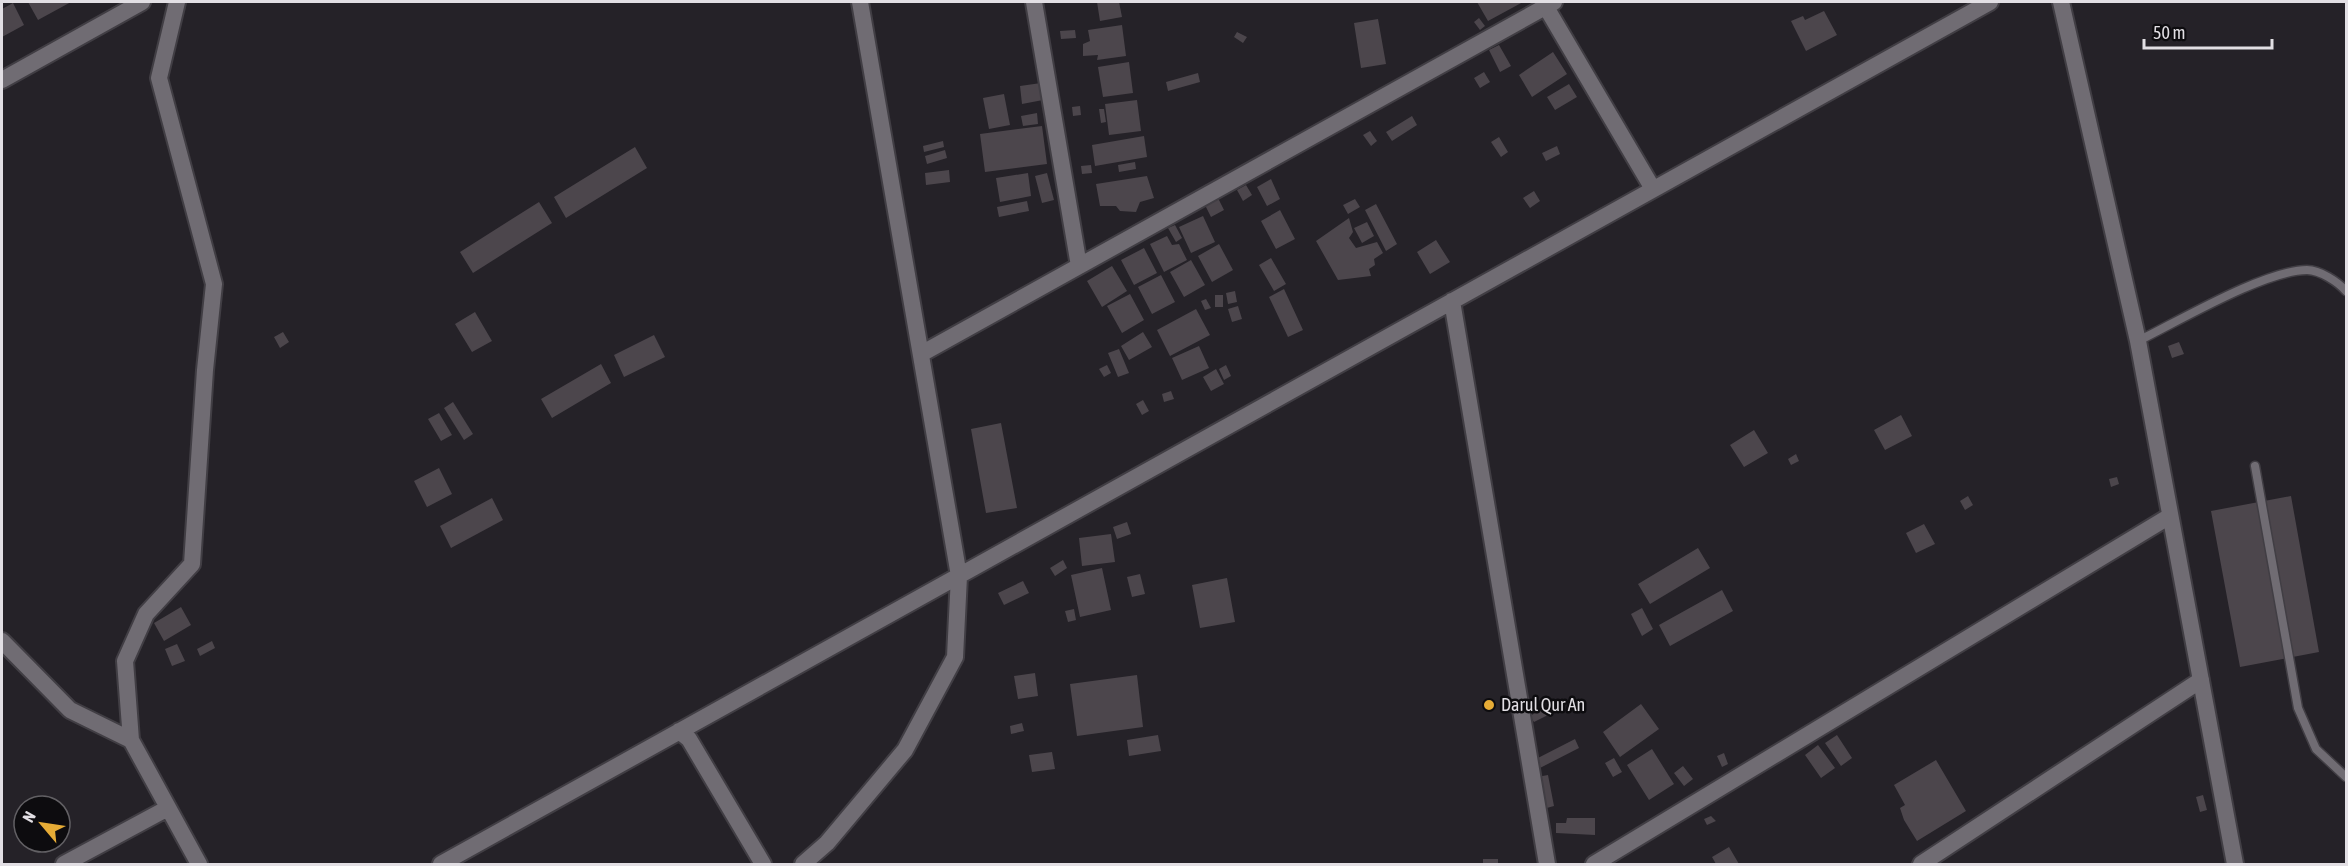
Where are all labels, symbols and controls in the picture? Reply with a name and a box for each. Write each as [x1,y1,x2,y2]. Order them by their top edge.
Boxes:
scale bar [2144,12,2272,50]
text: 50 m [2153,22,2185,43]
place label: Darul Qur An [1501,694,1585,715]
marker: Darul Qur An [1482,698,1496,712]
north arrow [12,794,72,854]
text: N [19,808,39,825]

